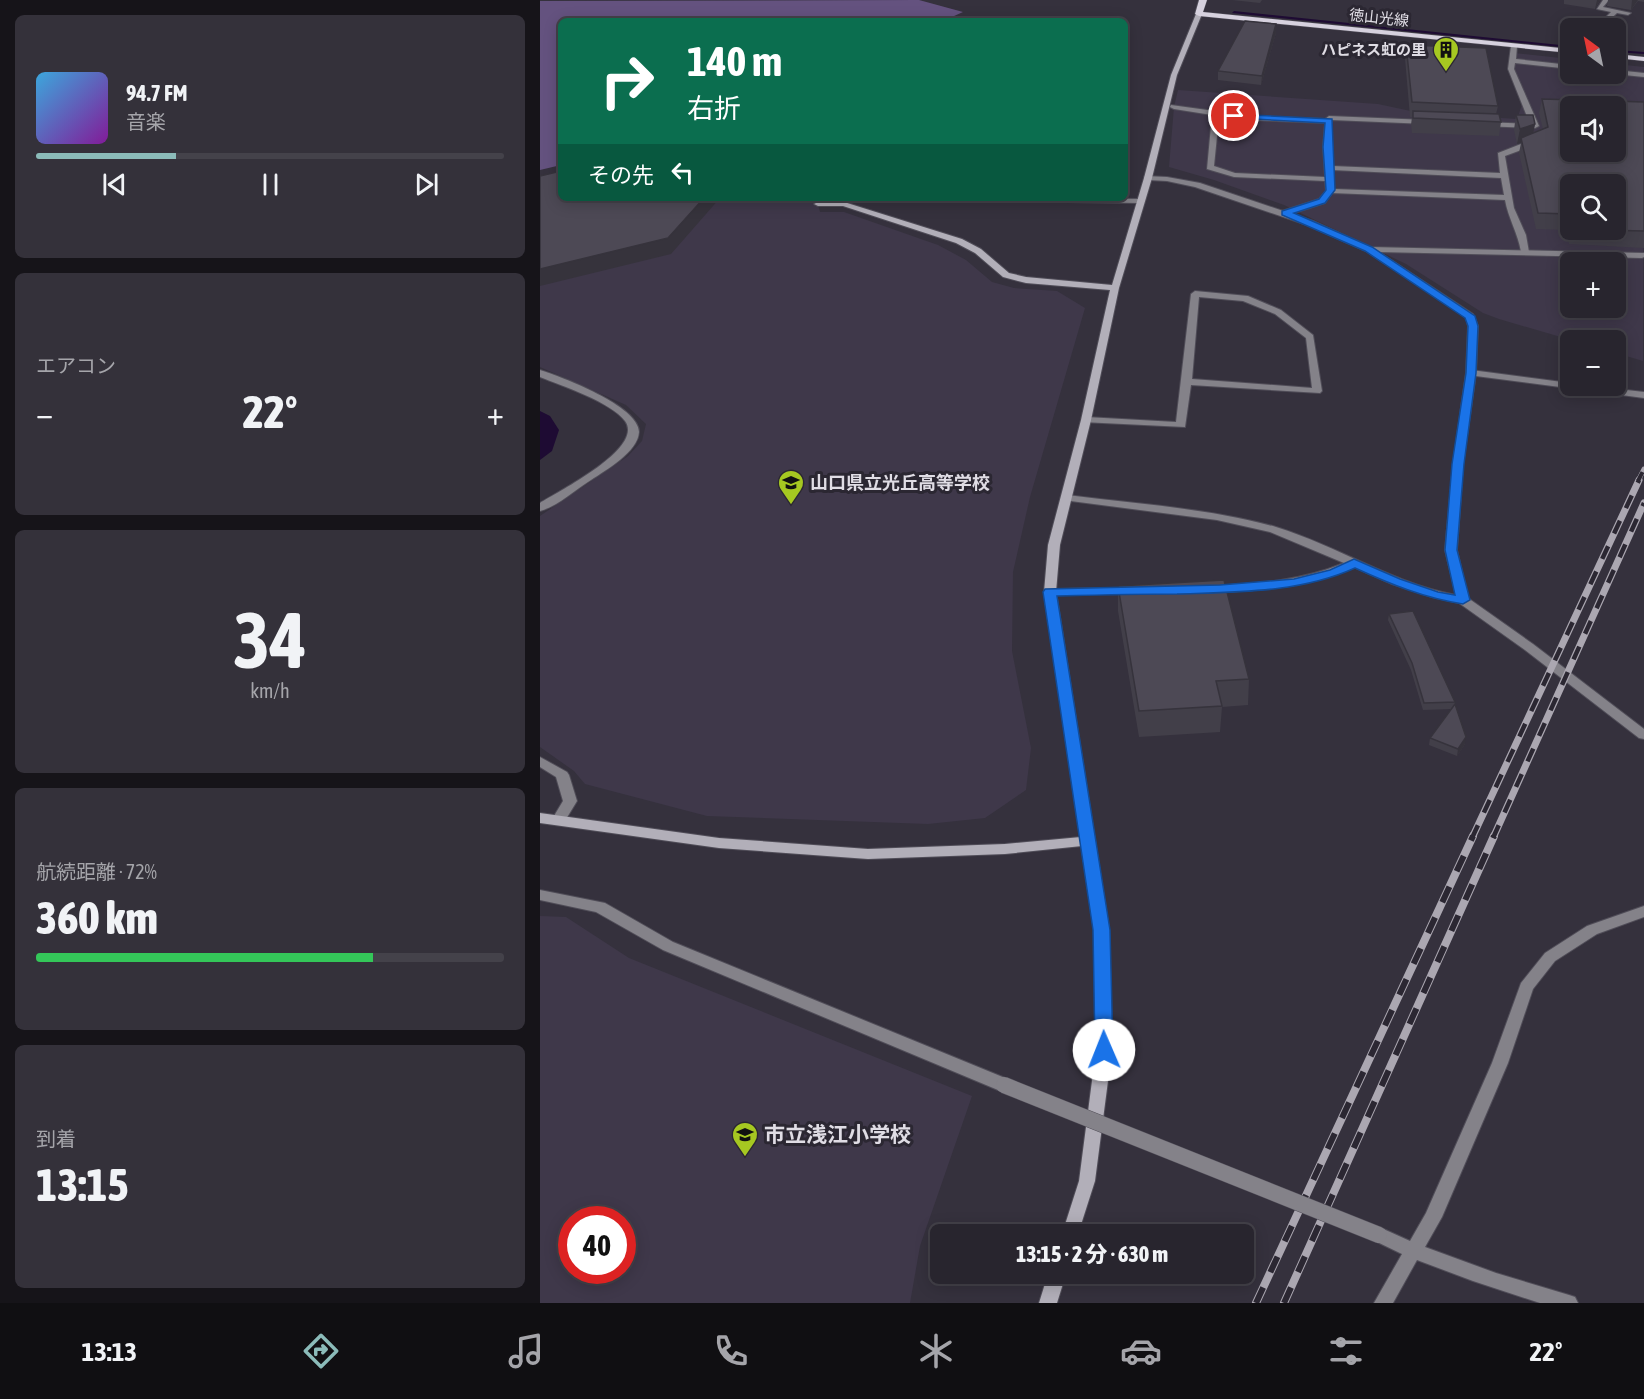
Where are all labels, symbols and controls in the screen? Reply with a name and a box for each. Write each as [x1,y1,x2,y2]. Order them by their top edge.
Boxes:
street label: 徳山光線 [1348,6,1410,29]
north arrow [1560,18,1626,84]
map controls [1560,18,1626,396]
building icon: ハピネス虹の里 [1431,35,1461,73]
text: 140 m [687,37,782,85]
place label: ハピネス虹の里 [1321,41,1426,58]
icon: right [588,42,666,120]
text: 94.7 FM [126,80,188,106]
pin [1208,90,1259,141]
text: 右折 [687,93,741,124]
button: sound [1560,96,1626,162]
icon: arrive [1217,99,1250,132]
text: 音楽 [126,110,166,133]
icon: left [666,156,699,189]
text: その先 [588,162,654,188]
icon: previous [98,168,131,201]
icon: pause [254,168,287,201]
icon: next [410,168,443,201]
button: search [1560,174,1626,240]
button: + [1560,252,1626,318]
button: − [1560,330,1626,396]
text: エアコン [36,354,116,377]
text: 22° [243,386,297,438]
text: − [36,394,53,432]
text: + [487,394,504,432]
school or university icon: 山口県立光丘高等学校 [776,468,806,506]
place label: 山口県立光丘高等学校 [810,472,990,493]
text: 34 [233,595,307,685]
text: km/h [250,679,290,702]
text: 航続距離 · 72% [36,860,157,883]
text: 360 km [36,892,158,944]
position arrow [1072,1018,1136,1082]
school or university icon: 市立浅江小学校 [730,1120,760,1158]
place label: 市立浅江小学校 [764,1122,911,1146]
text: 到着 [36,1127,76,1150]
text: 13:15 [36,1159,129,1211]
speed limit sign: 40 [558,1206,636,1284]
text: 13:15 · 2 分 · 630 m [1016,1241,1168,1267]
icon: directions [300,1330,342,1372]
icon: music [505,1330,547,1372]
icon: phone [710,1330,752,1372]
icon: climate [915,1330,957,1372]
icon: car [1120,1330,1162,1372]
icon: filters [1325,1330,1367,1372]
text: 13:13 [81,1336,137,1367]
text: 22° [1530,1336,1562,1367]

